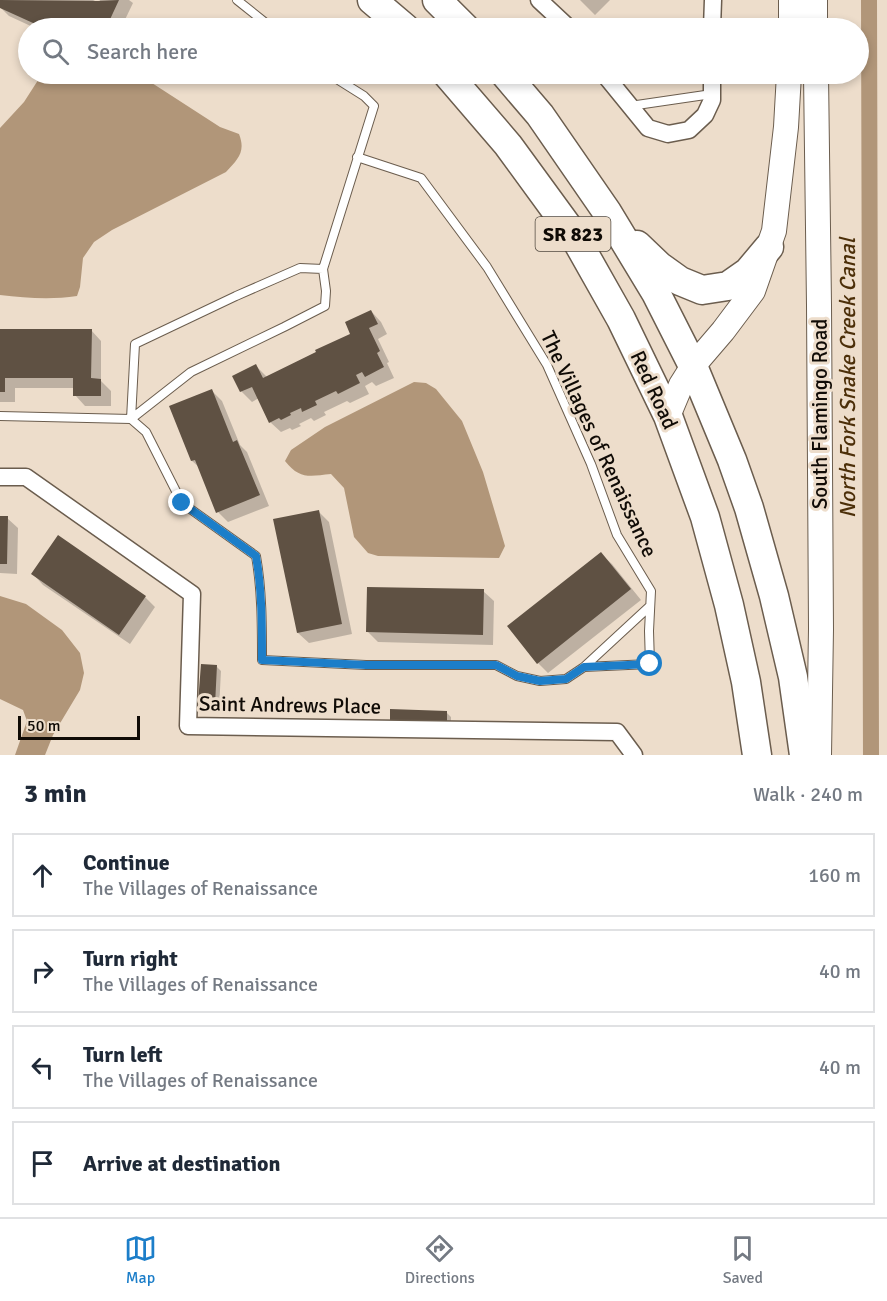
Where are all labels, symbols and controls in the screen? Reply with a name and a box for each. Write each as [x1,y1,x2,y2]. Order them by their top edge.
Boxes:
search box [18,18,869,84]
icon: search [39,35,72,68]
text: Search here [87,38,198,65]
road number: SR 823 [536,217,610,251]
water label: North Fork Snake Creek Canal [834,236,861,518]
street label: South Flamingo Road [807,319,833,509]
street label: The Villages of Renaissance [535,327,663,561]
street label: Red Road [625,347,683,433]
route end [168,489,194,515]
route start [636,650,662,676]
street label: Saint Andrews Place [199,690,381,720]
scale bar [18,713,140,740]
text: 50 m [27,716,61,736]
text: 3 min [24,778,87,810]
text: Walk · 240 m [753,782,863,807]
text: Continue [83,849,170,876]
icon: ahead [26,859,59,892]
text: 160 m [808,863,861,888]
text: The Villages of Renaissance [83,876,318,901]
text: Turn right [83,945,178,972]
icon: right [26,955,59,988]
text: 40 m [819,959,861,984]
text: The Villages of Renaissance [83,972,318,997]
text: Turn left [83,1041,163,1068]
icon: left [26,1051,59,1084]
text: 40 m [819,1055,861,1080]
text: The Villages of Renaissance [83,1068,318,1093]
icon: arrive [26,1147,59,1180]
text: Arrive at destination [83,1150,280,1177]
tab: Map [124,1232,157,1288]
tab: Directions [405,1232,475,1288]
tab: Saved [723,1232,763,1288]

